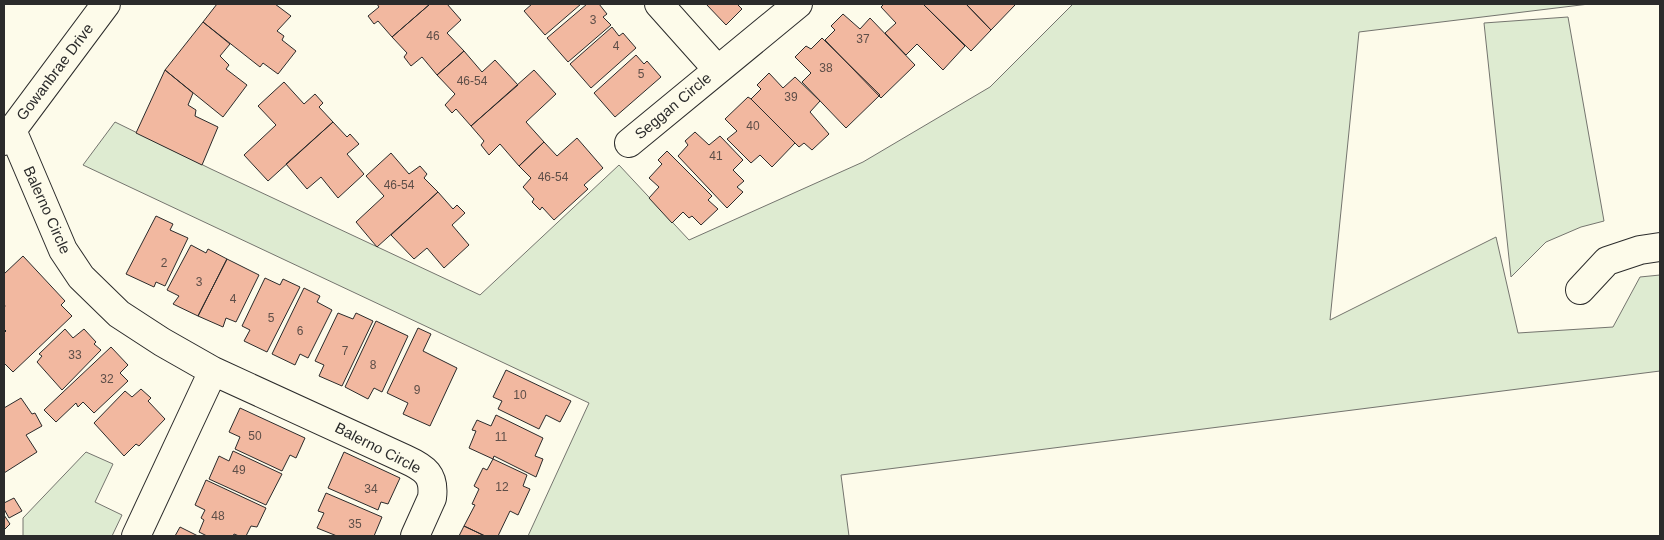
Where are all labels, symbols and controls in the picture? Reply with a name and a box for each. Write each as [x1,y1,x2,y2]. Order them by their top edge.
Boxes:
house number: 3 [590,13,597,27]
street label: Gowanbrae Drive [13,20,97,123]
house number: 46 [426,29,440,43]
house number: 37 [856,32,870,46]
house number: 4 [613,39,620,53]
house number: 38 [819,61,833,75]
house number: 5 [638,67,645,81]
street label: Seggan Circle [631,69,714,142]
house number: 46-54 [457,74,488,88]
house number: 39 [784,90,798,104]
house number: 40 [746,119,760,133]
house number: 41 [709,149,723,163]
street label: Balerno Circle [21,163,74,256]
house number: 46-54 [538,170,569,184]
house number: 46-54 [384,178,415,192]
house number: 2 [161,256,168,270]
house number: 3 [196,275,203,289]
house number: 4 [230,292,237,306]
house number: 5 [268,311,275,325]
house number: 6 [297,324,304,338]
house number: 7 [342,344,349,358]
house number: 33 [68,348,82,362]
house number: 8 [370,358,377,372]
house number: 32 [100,372,114,386]
house number: 9 [414,383,421,397]
house number: 10 [513,388,527,402]
street label: Balerno Circle [332,419,424,477]
house number: 50 [248,429,262,443]
house number: 11 [495,430,508,444]
house number: 49 [232,463,246,477]
house number: 12 [495,480,509,494]
house number: 34 [364,482,378,496]
house number: 48 [211,509,225,523]
house number: 35 [348,517,362,531]

